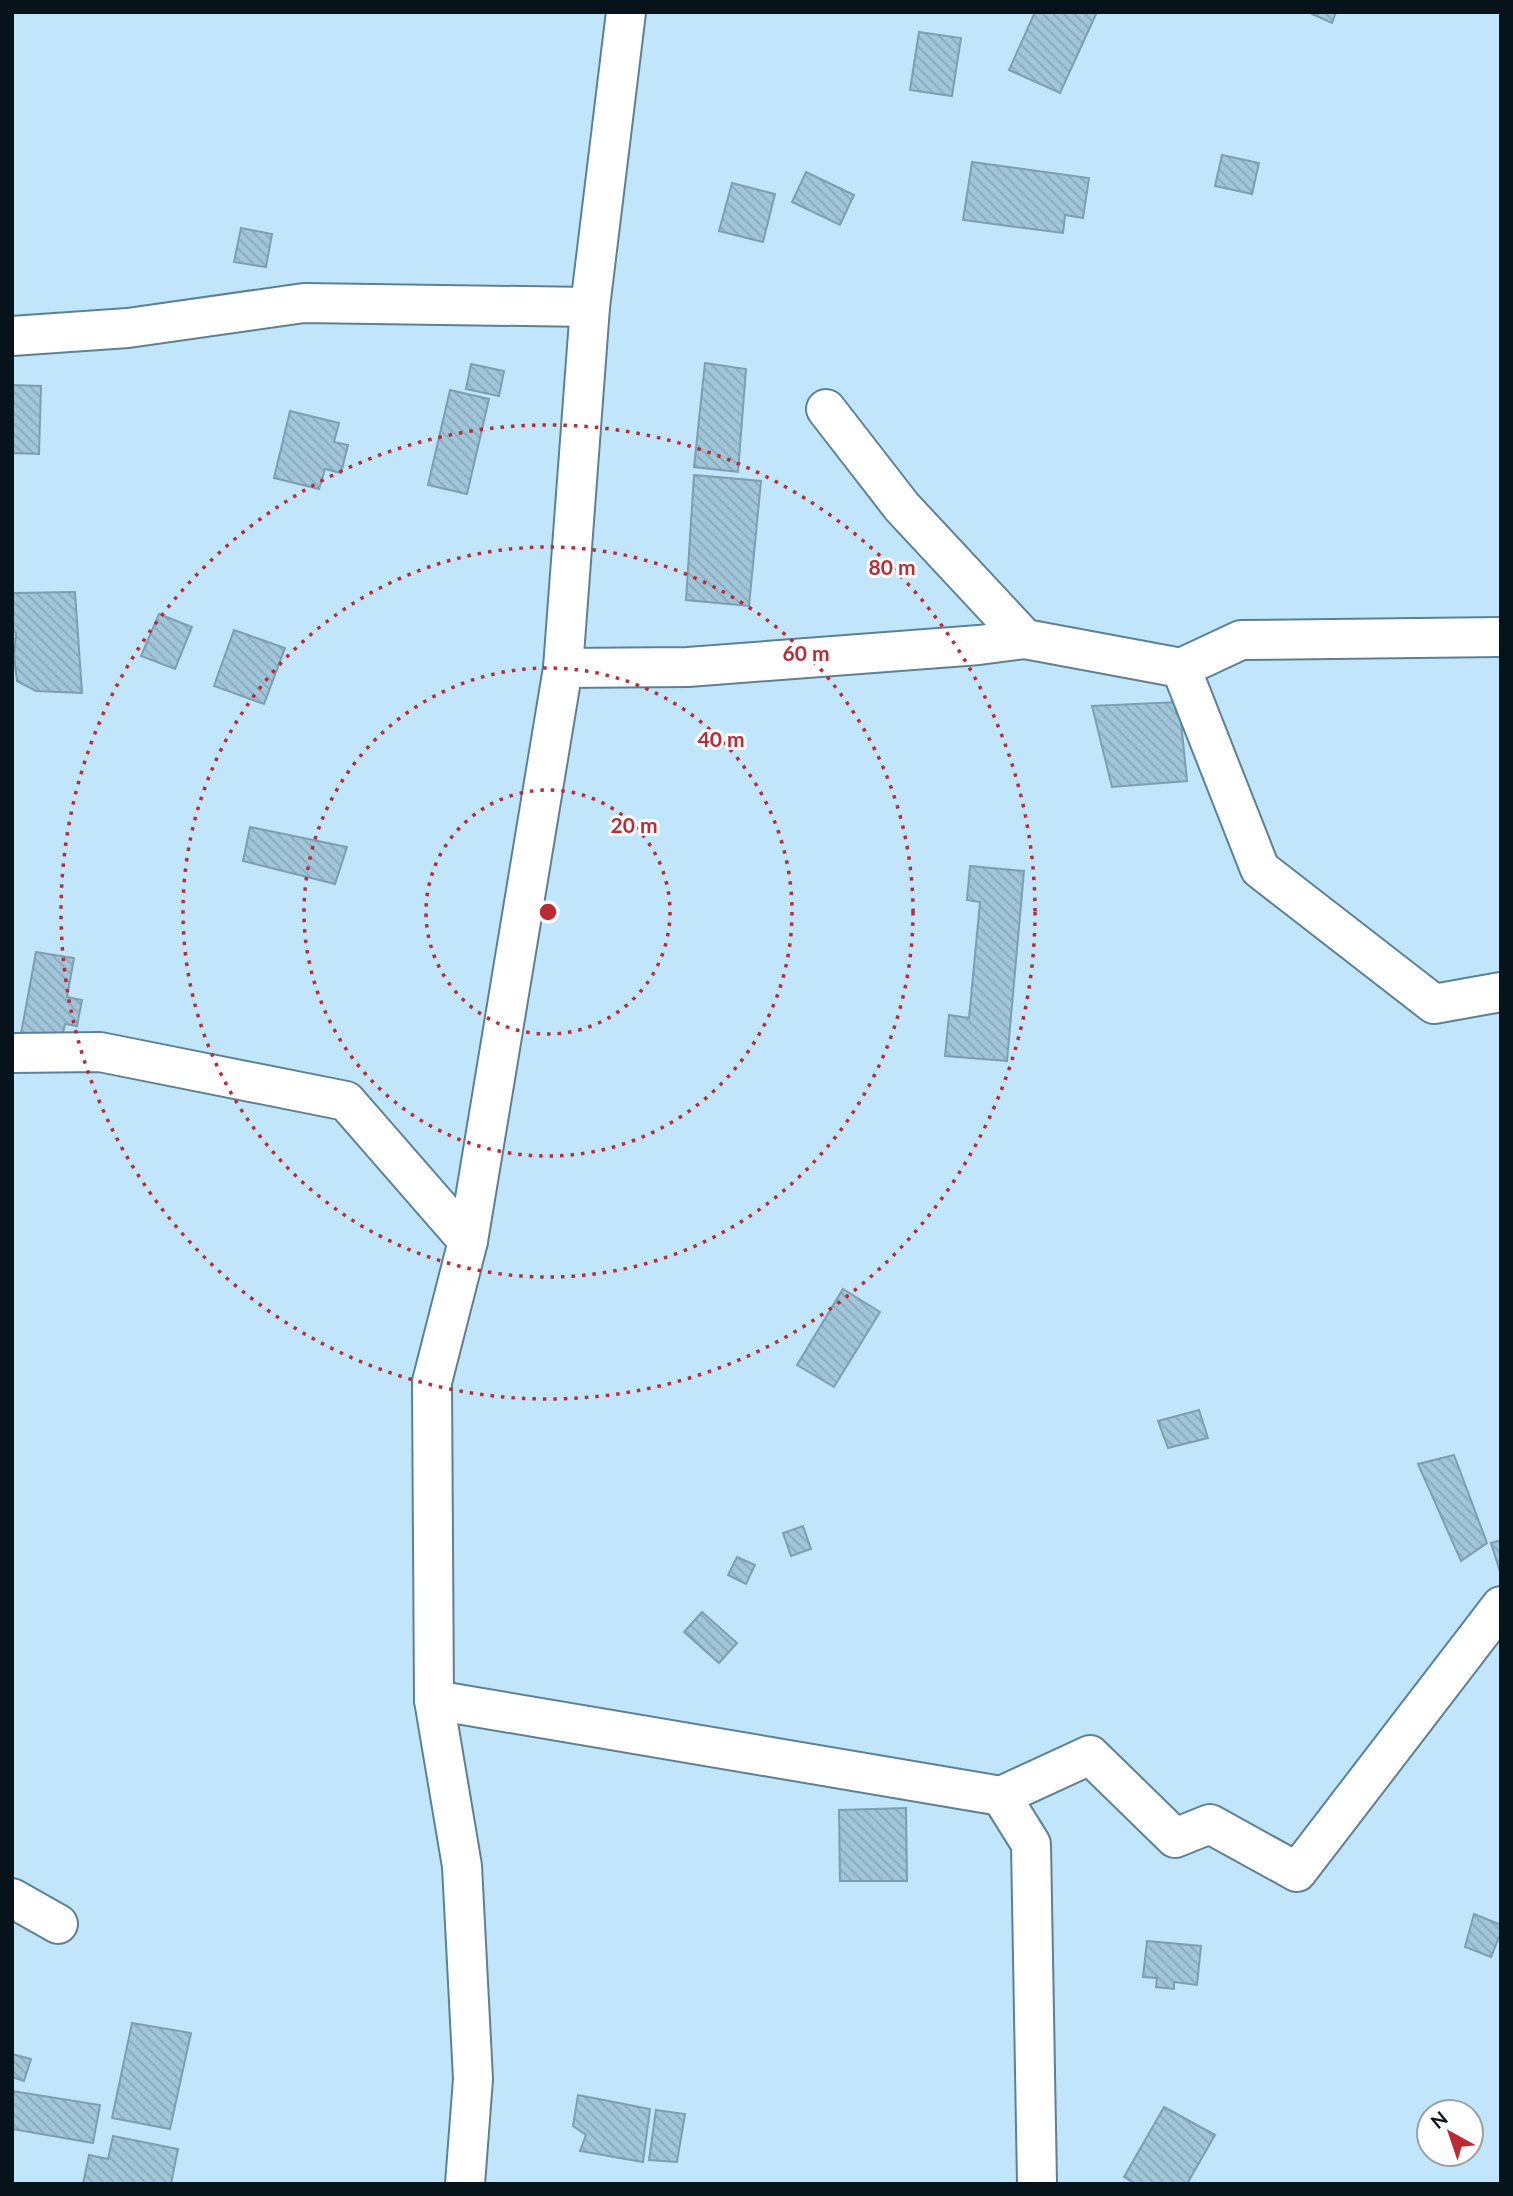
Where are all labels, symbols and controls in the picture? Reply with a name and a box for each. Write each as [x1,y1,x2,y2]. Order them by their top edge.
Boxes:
text: 80 m [868,554,916,579]
text: 60 m [782,640,830,665]
text: 40 m [697,726,745,751]
text: 20 m [610,812,658,837]
centre of rings [536,900,560,924]
north arrow [1415,2098,1485,2168]
text: N [1426,2106,1452,2133]

